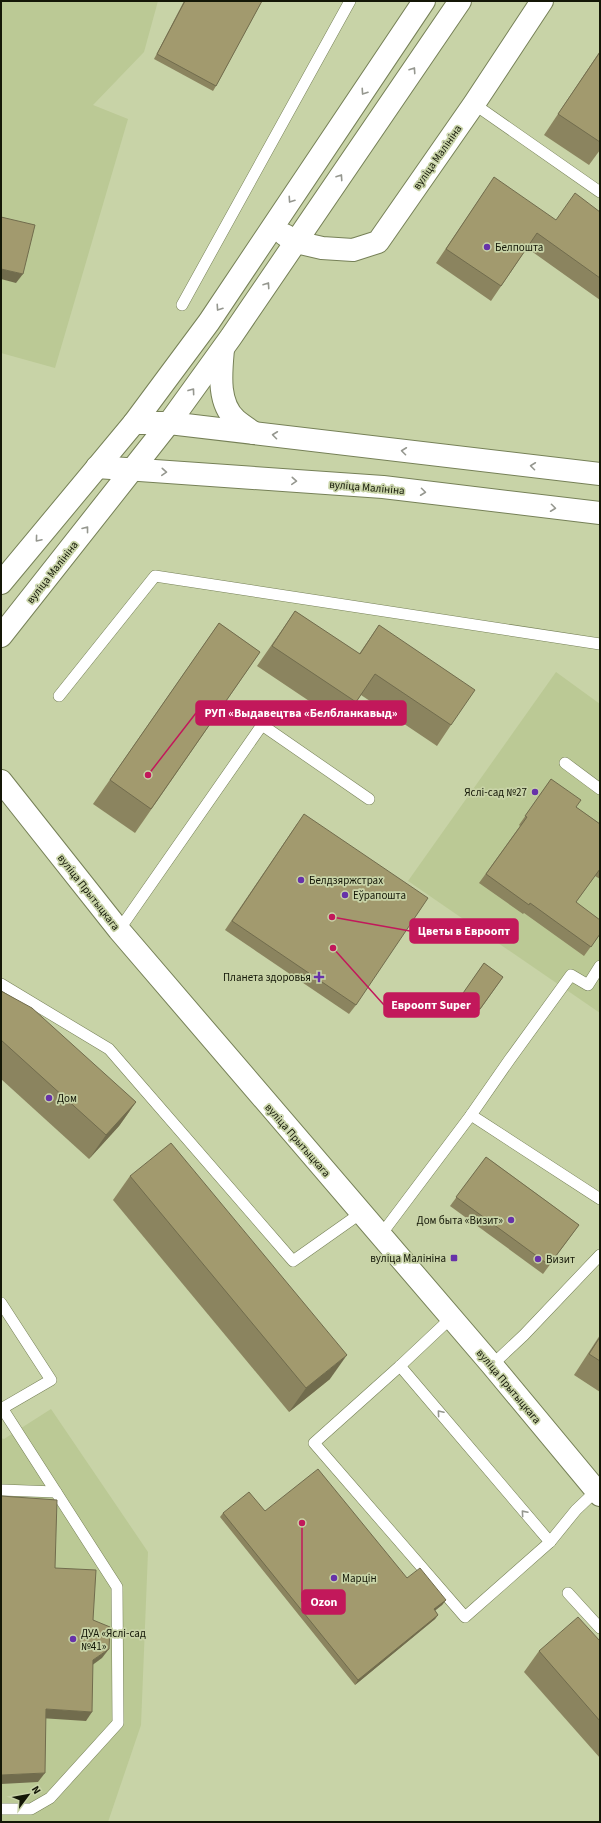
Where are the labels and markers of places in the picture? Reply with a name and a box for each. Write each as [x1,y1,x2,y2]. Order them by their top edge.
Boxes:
place label: Белпошта [495,240,543,255]
marker: Белпошта [482,242,492,252]
callout: РУП «Выдавецтва «Белбланкавыд» [196,701,406,725]
place label: Яслі-сад №27 [464,785,527,800]
marker: Яслі-сад №27 [530,787,540,797]
place label: Белдзяржстрах [309,873,383,888]
marker: Белдзяржстрах [296,875,306,885]
place label: Еўрапошта [353,888,406,903]
marker: Еўрапошта [340,890,350,900]
callout: Цветы в Евроопт [410,919,518,943]
place label: Планета здоровья [223,970,311,985]
marker: Планета здоровья [314,972,324,982]
callout: Евроопт Super [384,993,479,1017]
place label: Дом [57,1091,77,1106]
marker: Дом [44,1093,54,1103]
place label: Дом быта «Визит» [417,1213,503,1228]
marker: Дом быта «Визит» [506,1215,516,1225]
place label: вуліца Малініна [370,1251,446,1266]
place label: Визит [546,1252,575,1267]
marker: вуліца Малініна [449,1253,459,1263]
marker: Визит [533,1254,543,1264]
place label: Марцін [342,1571,377,1586]
marker: Марцін [329,1573,339,1583]
callout: Ozon [302,1590,345,1614]
place label: ДУА «Яслі-сад №41» [81,1626,146,1654]
marker: ДУА «Яслі-сад №41» [68,1634,78,1644]

